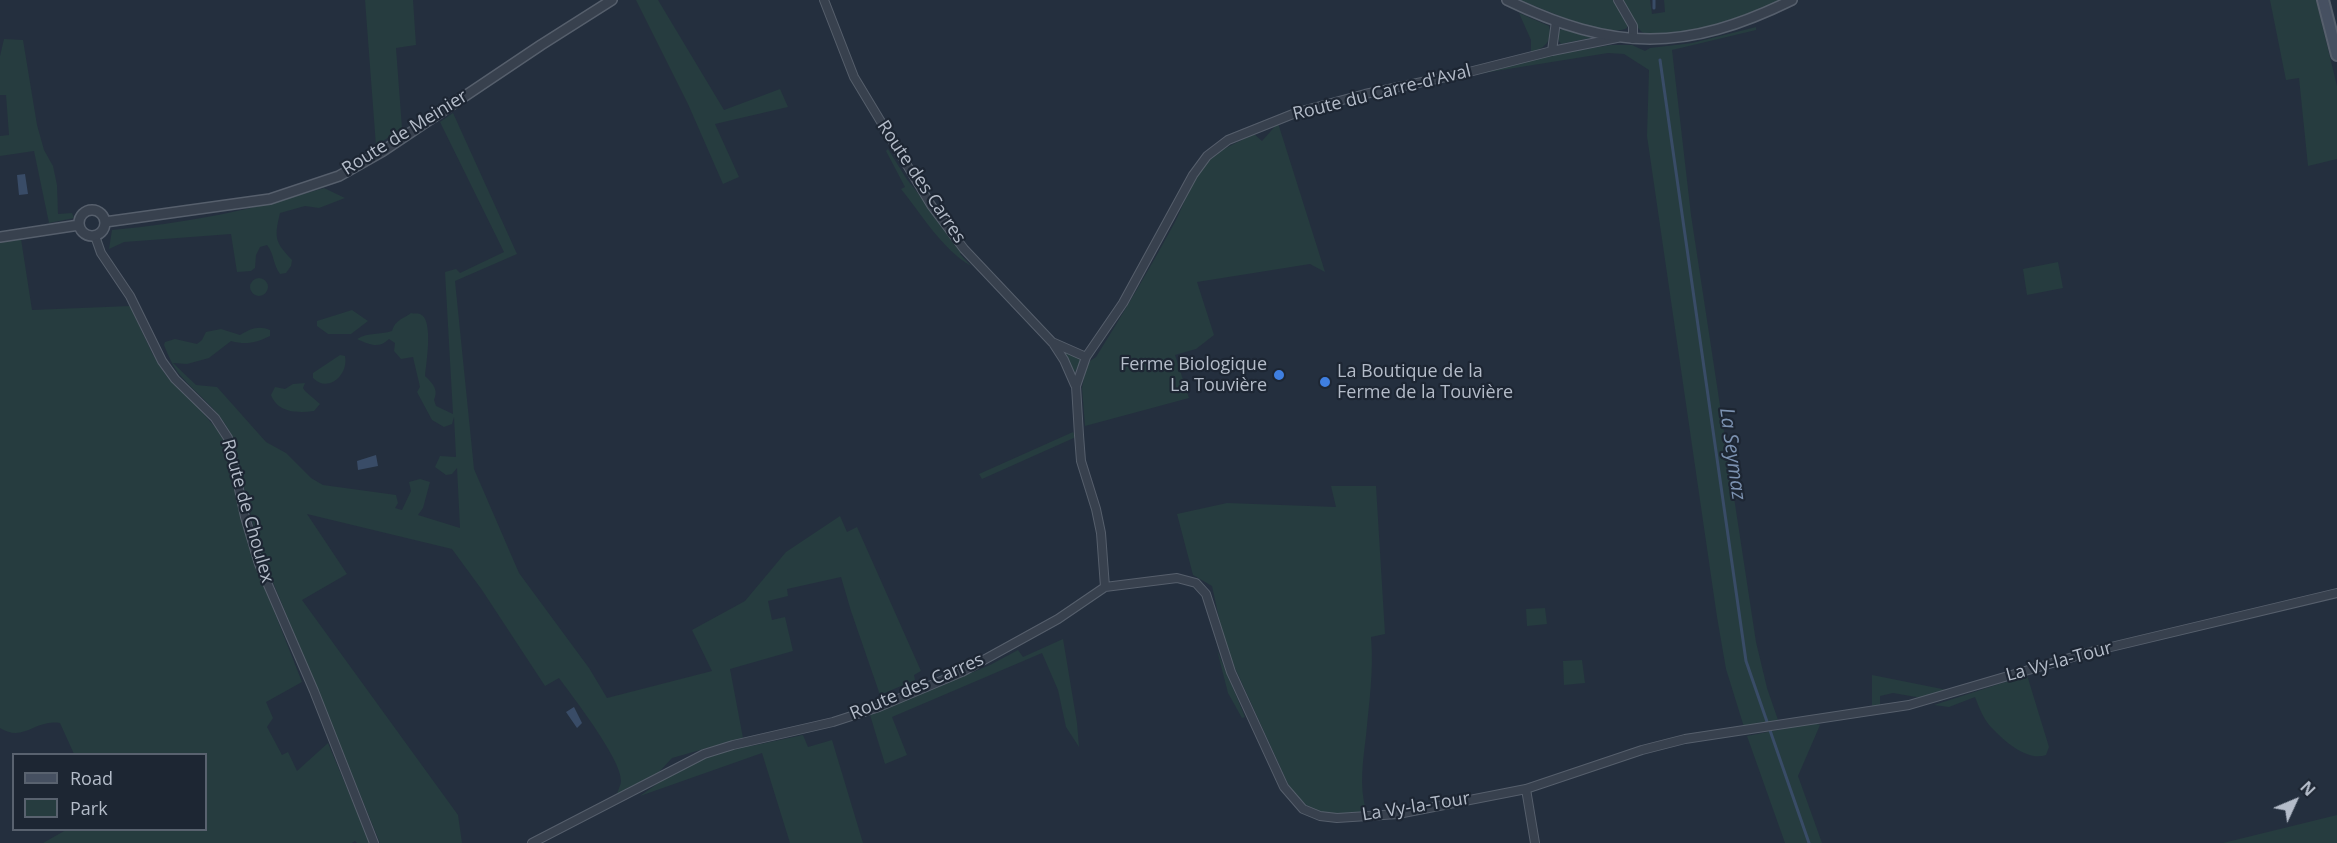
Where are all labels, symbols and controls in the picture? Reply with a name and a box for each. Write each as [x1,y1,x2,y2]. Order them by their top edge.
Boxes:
street label: Route du Carre-d'Aval [1291,60,1473,126]
street label: Route de Meinier [338,86,472,180]
street label: Route des Carres [872,117,970,247]
place label: Ferme Biologique La Touvière [1120,354,1267,397]
place label: La Boutique de la Ferme de la Touvière [1337,361,1513,404]
marker: Ferme Biologique La Touvière [1272,368,1286,382]
marker: La Boutique de la Ferme de la Touvière [1318,375,1332,389]
water label: La Seymaz [1714,406,1750,502]
street label: Route de Choulex [216,437,278,585]
street label: La Vy-la-Tour [2004,637,2114,687]
street label: Route des Carres [847,649,987,725]
legend [12,753,207,831]
text: Road [70,766,113,790]
north arrow [2265,771,2325,831]
text: N [2296,776,2320,801]
street label: La Vy-la-Tour [1360,788,1472,826]
text: Park [70,796,108,820]

